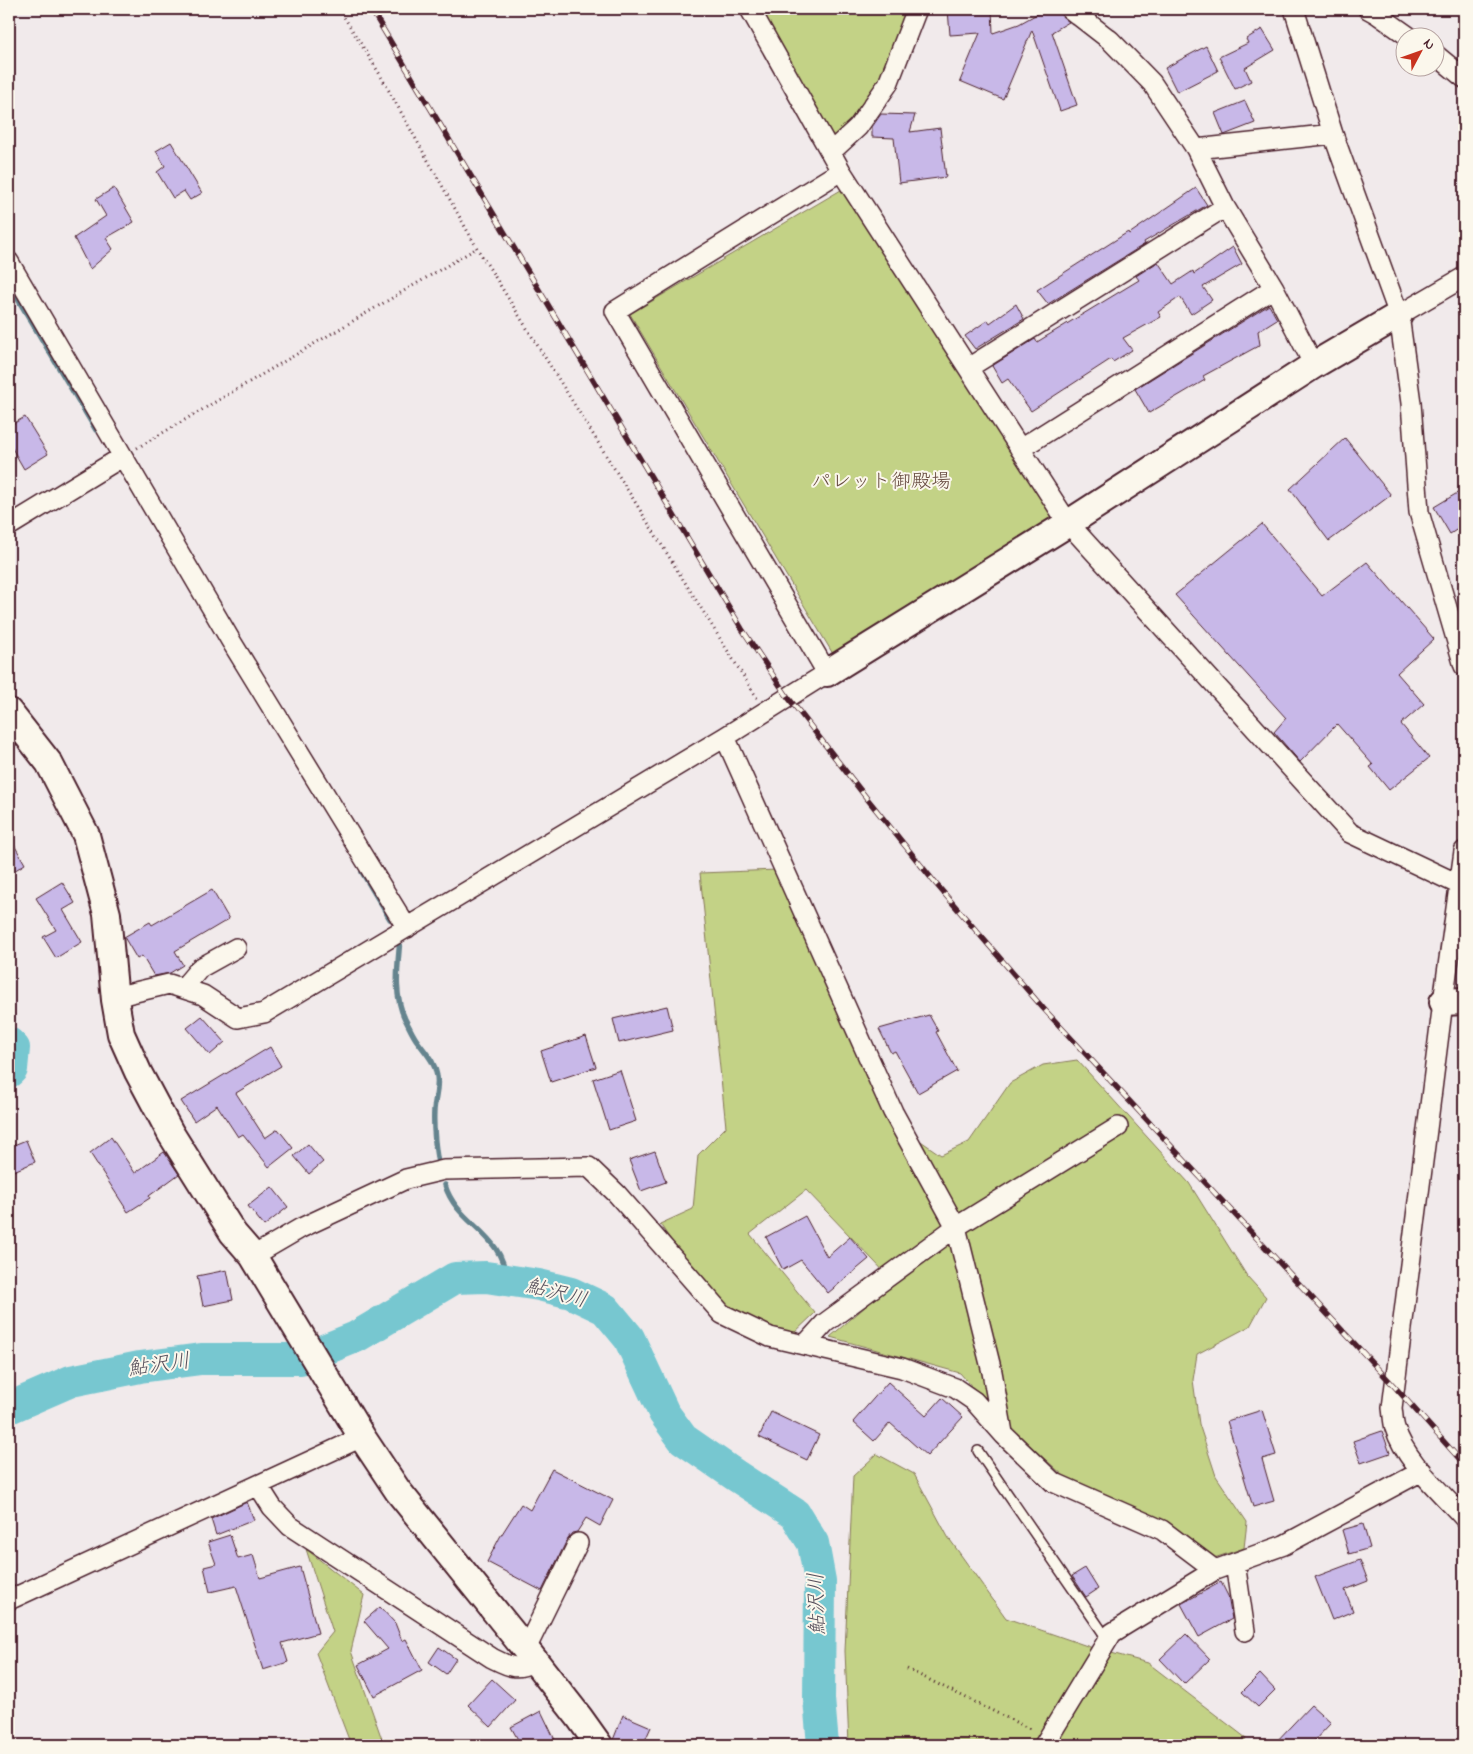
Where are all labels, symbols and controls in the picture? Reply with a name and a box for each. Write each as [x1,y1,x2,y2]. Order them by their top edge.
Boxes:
north arrow [1396,28,1446,78]
text: N [1418,34,1440,55]
park label: パレット御殿場 [811,468,951,497]
water label: 鮎沢川 [522,1271,590,1317]
water label: 鮎沢川 [126,1347,192,1385]
water label: 鮎沢川 [802,1572,834,1636]

